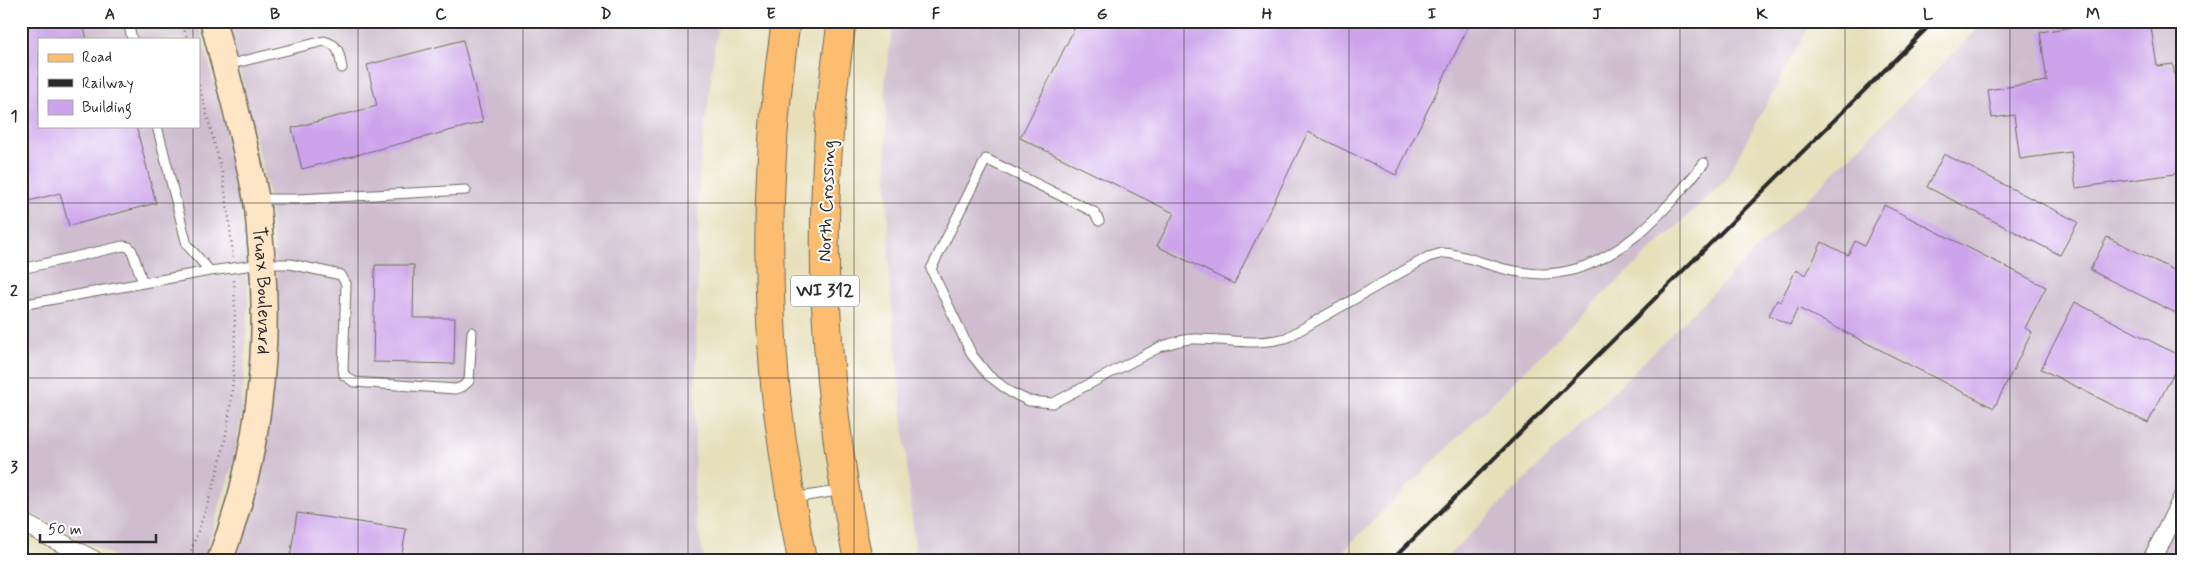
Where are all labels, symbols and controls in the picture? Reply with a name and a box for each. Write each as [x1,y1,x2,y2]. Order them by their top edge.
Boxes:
text: A [105,4,115,25]
text: B [270,4,280,25]
text: C [435,4,447,25]
text: D [600,4,612,25]
text: E [766,4,776,25]
text: F [932,4,941,25]
text: G [1097,4,1108,25]
text: H [1262,4,1273,25]
text: I [1428,4,1437,25]
text: J [1592,4,1602,25]
text: K [1756,4,1768,25]
text: L [1923,4,1934,25]
text: M [2086,4,2100,25]
legend [38,38,200,128]
text: Road [82,48,112,68]
text: Railway [82,74,134,94]
text: Building [82,98,132,119]
text: 1 [10,106,18,127]
street label: North Crossing [812,140,843,263]
street label: Truax Boulevard [247,226,277,355]
road number: WI 312 [791,276,859,306]
text: 2 [10,281,18,302]
text: 3 [10,457,18,478]
scale bar [40,511,156,543]
text: 50 m [48,520,82,540]

